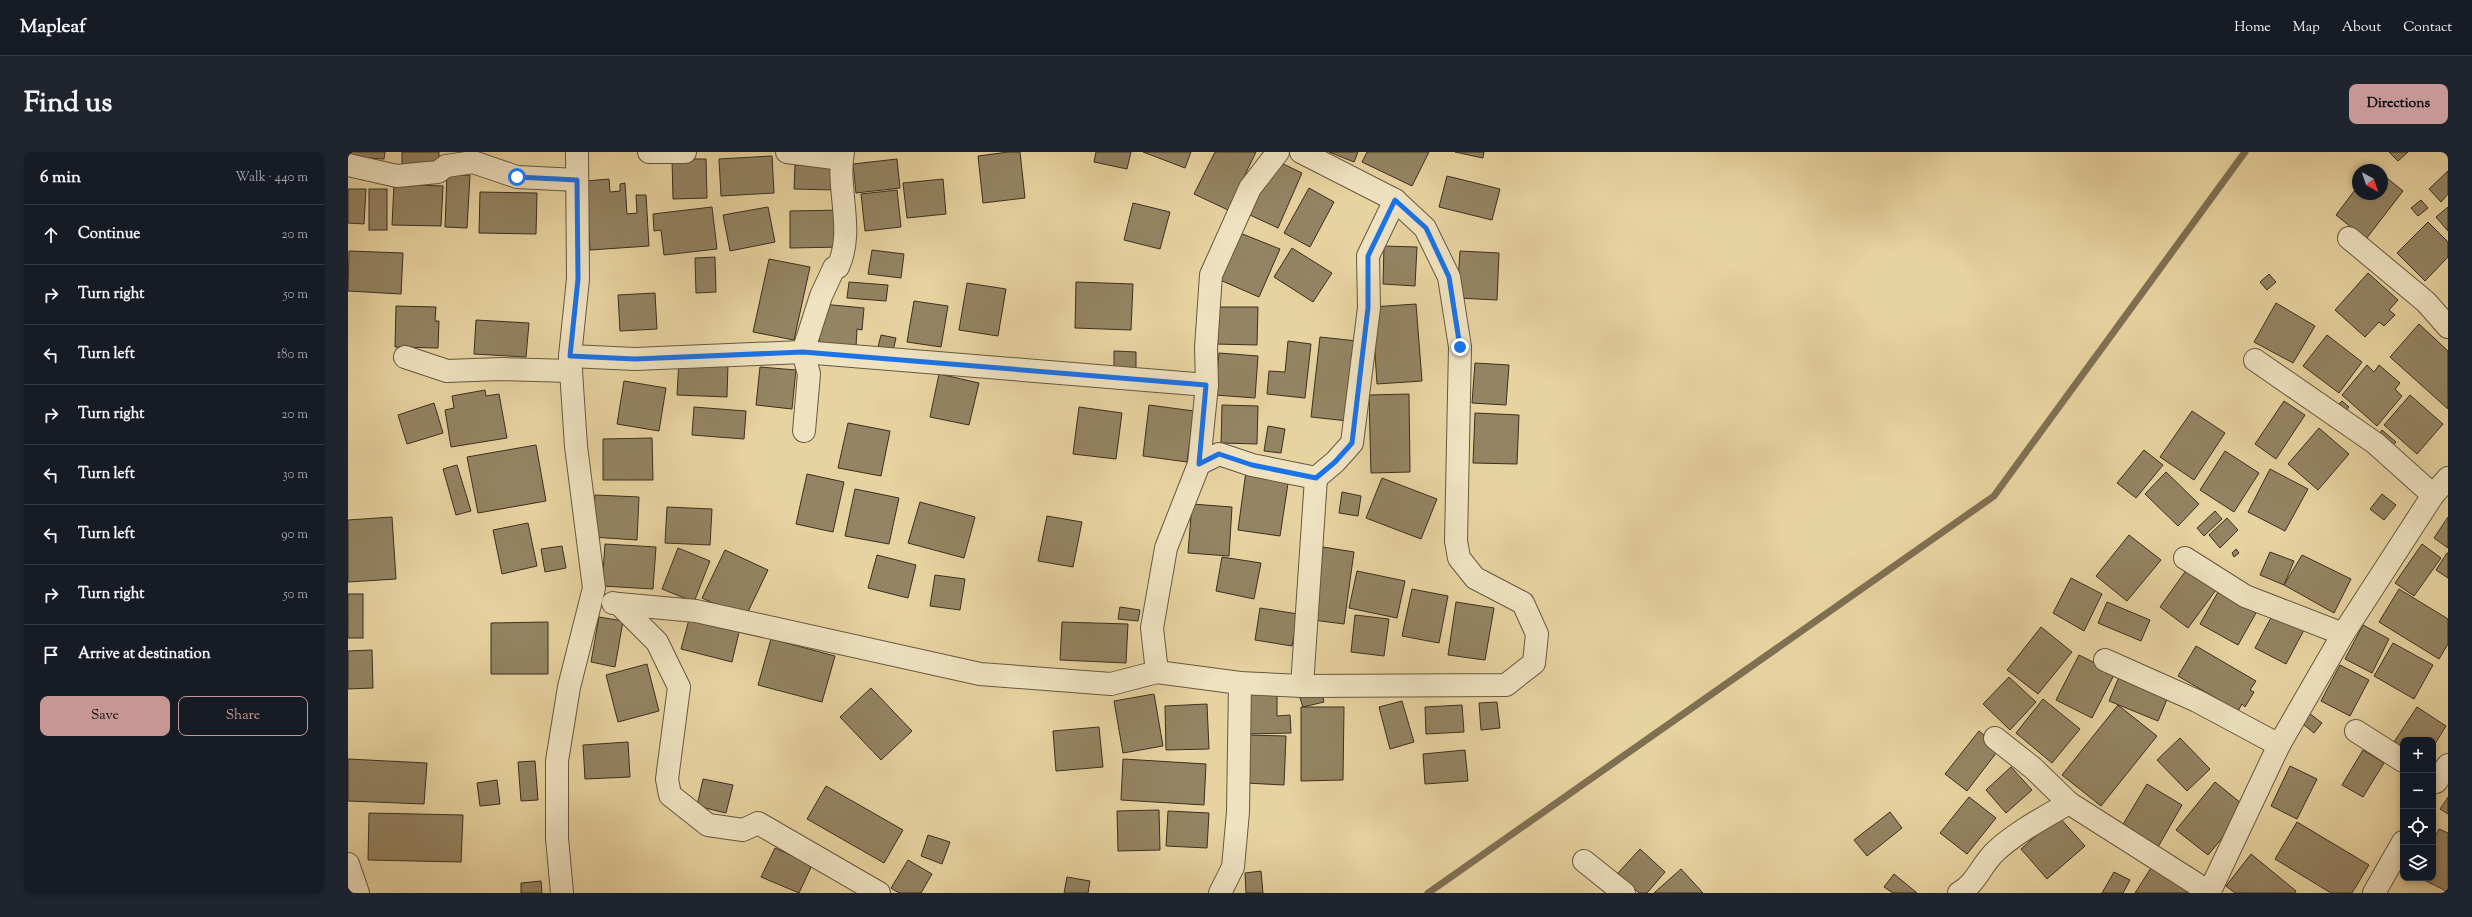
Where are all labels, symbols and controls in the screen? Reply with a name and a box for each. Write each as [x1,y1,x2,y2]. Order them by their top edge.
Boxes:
text: Mapleaf [20,14,86,41]
text: Home [2234,18,2271,38]
text: Map [2293,18,2320,38]
text: About [2342,18,2381,38]
text: Contact [2403,18,2452,38]
text: Find us [24,84,112,124]
button: Directions [2349,84,2448,124]
north arrow [2352,164,2388,200]
text: 6 min [40,166,81,190]
route start [508,168,526,186]
text: Walk · 440 m [235,169,308,187]
icon: ahead [40,224,62,246]
text: Continue [78,224,140,245]
text: 20 m [282,226,308,244]
icon: right [40,284,62,306]
text: Turn right [78,284,144,305]
text: 50 m [283,286,308,304]
route end [1451,338,1469,356]
icon: left [40,344,62,366]
text: Turn left [78,344,135,365]
text: 180 m [277,346,308,364]
icon: right [40,404,62,426]
text: Turn right [78,404,144,425]
text: 20 m [282,406,308,424]
icon: left [40,464,62,486]
text: Turn left [78,464,135,485]
text: 30 m [282,466,308,484]
icon: left [40,524,62,546]
text: Turn left [78,524,135,545]
text: 90 m [281,526,308,544]
icon: right [40,584,62,606]
text: Turn right [78,584,144,605]
text: 50 m [283,586,308,604]
icon: arrive [40,644,62,666]
text: Arrive at destination [78,644,211,665]
button: Save [40,696,170,736]
button: Share [178,696,308,736]
map controls [2400,737,2436,881]
button: + [2400,737,2436,773]
button: − [2400,773,2436,809]
button: locate [2400,809,2436,845]
button: layers [2400,845,2436,881]

